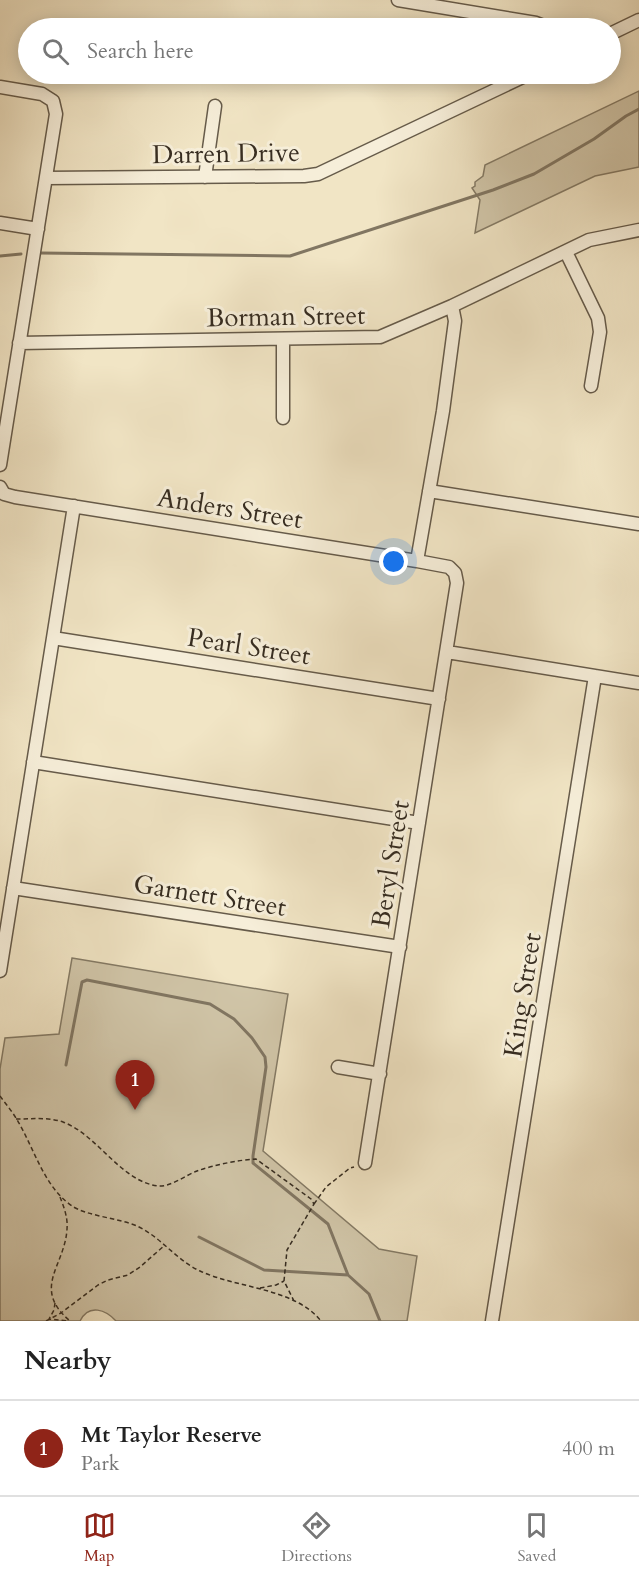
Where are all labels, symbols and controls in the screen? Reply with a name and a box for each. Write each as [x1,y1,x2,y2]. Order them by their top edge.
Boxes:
search box [18,18,621,84]
icon: search [39,35,72,68]
text: Search here [87,36,194,66]
street label: Darren Drive [152,135,300,172]
street label: Borman Street [206,298,366,335]
street label: Anders Street [155,480,305,537]
your location [379,547,408,576]
street label: Pearl Street [185,620,313,673]
street label: Beryl Street [363,798,418,930]
street label: Garnett Street [131,866,289,925]
street label: King Street [495,930,550,1060]
pin: 1 [116,1060,154,1110]
text: Nearby [24,1343,112,1378]
text: Mt Taylor Reserve [81,1420,262,1450]
text: 1 [38,1435,49,1462]
text: 400 m [562,1435,615,1462]
text: Park [81,1450,119,1477]
tab: Map [83,1509,116,1567]
tab: Directions [281,1509,352,1567]
tab: Saved [517,1509,556,1567]

